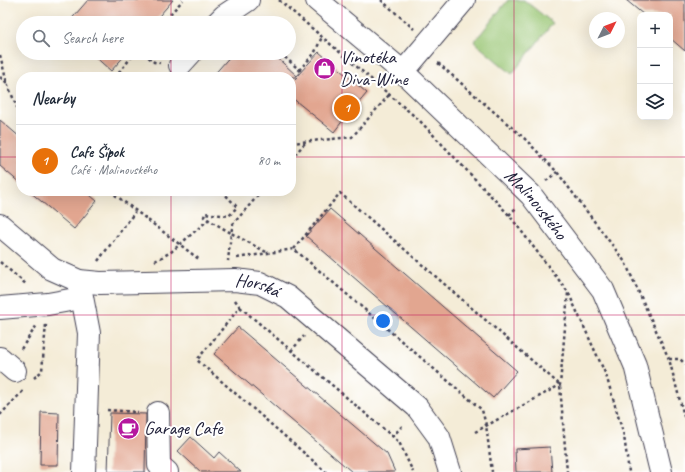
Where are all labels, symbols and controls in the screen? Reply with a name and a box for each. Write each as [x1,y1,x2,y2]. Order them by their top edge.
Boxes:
north arrow [589,12,625,48]
map controls [637,12,673,120]
button: + [637,12,673,48]
search box [16,16,296,60]
icon: search [30,27,52,49]
text: Search here [62,29,123,48]
place label: Vinotéka Diva-Wine [340,45,409,91]
button: − [637,48,673,84]
shop icon: Vinotéka Diva-Wine [312,55,338,81]
button: layers [637,84,673,120]
text: Nearby [32,88,75,109]
pin: 1 [334,93,360,123]
text: Cafe Šípok [70,143,124,162]
text: 1 [42,153,48,169]
text: 80 m [258,153,280,169]
text: Café · Malinovského [70,162,157,178]
street label: Malinovského [499,164,573,246]
street label: Horská [234,268,286,304]
your location [373,311,393,331]
cafe icon: Garage Cafe [116,415,142,441]
place label: Garage Cafe [144,416,224,440]

